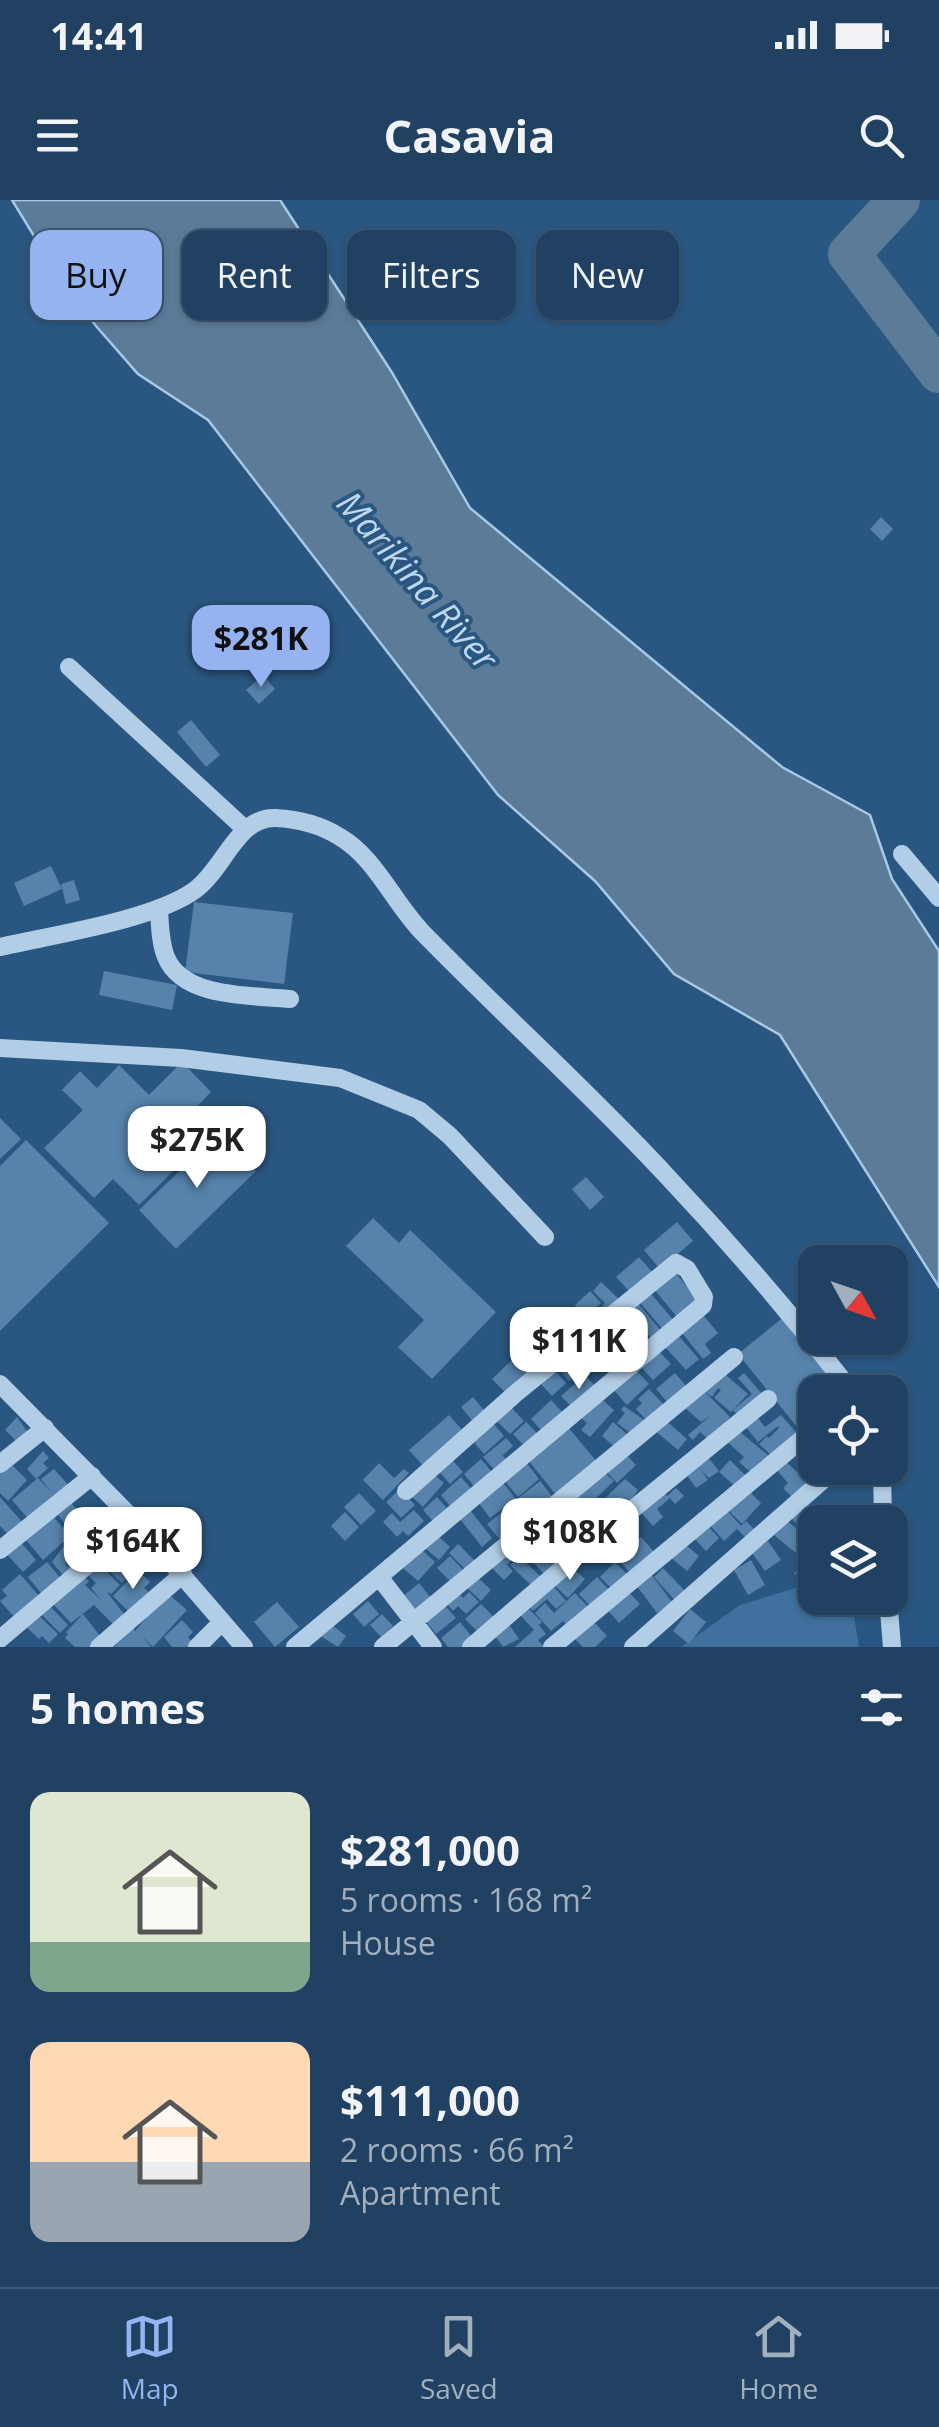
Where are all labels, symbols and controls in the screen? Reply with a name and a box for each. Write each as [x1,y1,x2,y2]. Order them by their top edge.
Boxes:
text: 14:41 [50,9,148,61]
text: Casavia [384,105,555,166]
icon: menu [30,108,85,163]
icon: search [854,108,909,163]
chip: Buy [30,230,162,320]
chip: Rent [182,230,327,320]
chip: Filters [347,230,516,320]
chip: New [536,230,679,320]
water label: Marikina River [327,480,510,680]
pin: $281K [191,605,331,690]
text: $281K [214,616,308,659]
pin: $275K [127,1106,267,1191]
text: $275K [150,1117,244,1160]
north arrow [798,1245,908,1355]
map controls [798,1245,908,1615]
pin: $111K [509,1307,649,1392]
text: $111K [532,1318,626,1361]
button: locate [798,1375,908,1485]
pin: $108K [500,1498,640,1583]
button: layers [798,1505,908,1615]
pin: $164K [63,1507,203,1592]
text: $108K [523,1509,617,1552]
text: $164K [86,1518,180,1561]
text: 5 homes [30,1679,205,1736]
icon: filters [854,1680,909,1735]
text: $281,000 [340,1821,520,1878]
icon: home [110,1832,230,1952]
text: 5 rooms · 168 m² [340,1878,592,1921]
text: House [340,1921,436,1964]
text: $111,000 [340,2071,520,2128]
icon: home [110,2082,230,2202]
text: 2 rooms · 66 m² [340,2128,574,2171]
text: Apartment [340,2171,501,2214]
tab: Map [121,2309,179,2407]
tab: Saved [420,2309,498,2407]
tab: Home [739,2309,818,2407]

